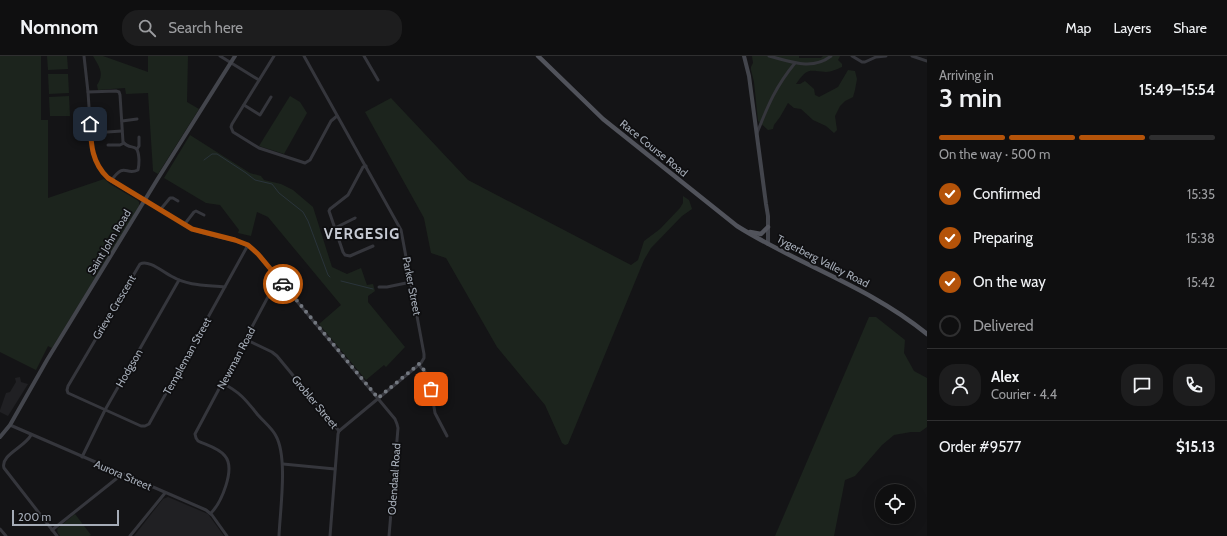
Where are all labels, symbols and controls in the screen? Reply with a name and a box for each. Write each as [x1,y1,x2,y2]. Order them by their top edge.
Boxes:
search box [122,10,402,46]
text: Nomnom [20,16,98,39]
icon: search [136,17,158,39]
text: Search here [168,19,243,37]
text: Map [1066,19,1091,37]
text: Layers [1113,19,1151,37]
text: Share [1173,19,1207,37]
text: Arriving in [939,67,994,83]
text: 15:49–15:54 [1139,81,1215,99]
text: 3 min [939,82,1002,114]
pin [73,107,107,141]
icon: home [79,113,101,135]
street label: Race Course Road [617,116,691,180]
text: On the way · 500 m [939,146,1051,162]
icon: check [939,183,961,205]
text: Confirmed [973,185,1041,203]
text: 15:35 [1187,186,1215,202]
street label: Saint John Road [84,207,134,277]
district label: VERGESIG [324,225,400,243]
icon: check [939,227,961,249]
text: Preparing [973,229,1033,247]
text: 15:38 [1186,230,1215,246]
street label: Tygerberg Valley Road [774,232,872,290]
street label: Parker Street [399,255,425,317]
courier [263,264,303,304]
icon: check [939,271,961,293]
street label: Grieve Crescent [89,272,139,342]
icon: car [272,273,294,295]
text: On the way [973,273,1046,291]
text: 15:42 [1187,274,1215,290]
street label: Templeman Street [160,315,214,397]
text: Delivered [973,317,1034,335]
street label: Newman Road [214,324,258,392]
street label: Hodgson [112,346,146,390]
button: person [939,364,981,406]
button: chat [1121,364,1163,406]
button: phone [1173,364,1215,406]
text: Alex [991,368,1019,386]
pin [414,372,448,406]
street label: Grobler Street [289,373,342,432]
icon: bag [420,378,442,400]
text: Courier · 4.4 [991,386,1057,402]
text: Order #9577 [939,438,1021,456]
text: $15.13 [1176,438,1215,456]
street label: Odendaal Road [385,443,403,515]
street label: Aurora Street [92,457,154,494]
map controls [875,484,915,524]
button: locate [875,484,915,524]
scale bar [12,508,119,527]
text: 200 m [18,510,51,524]

